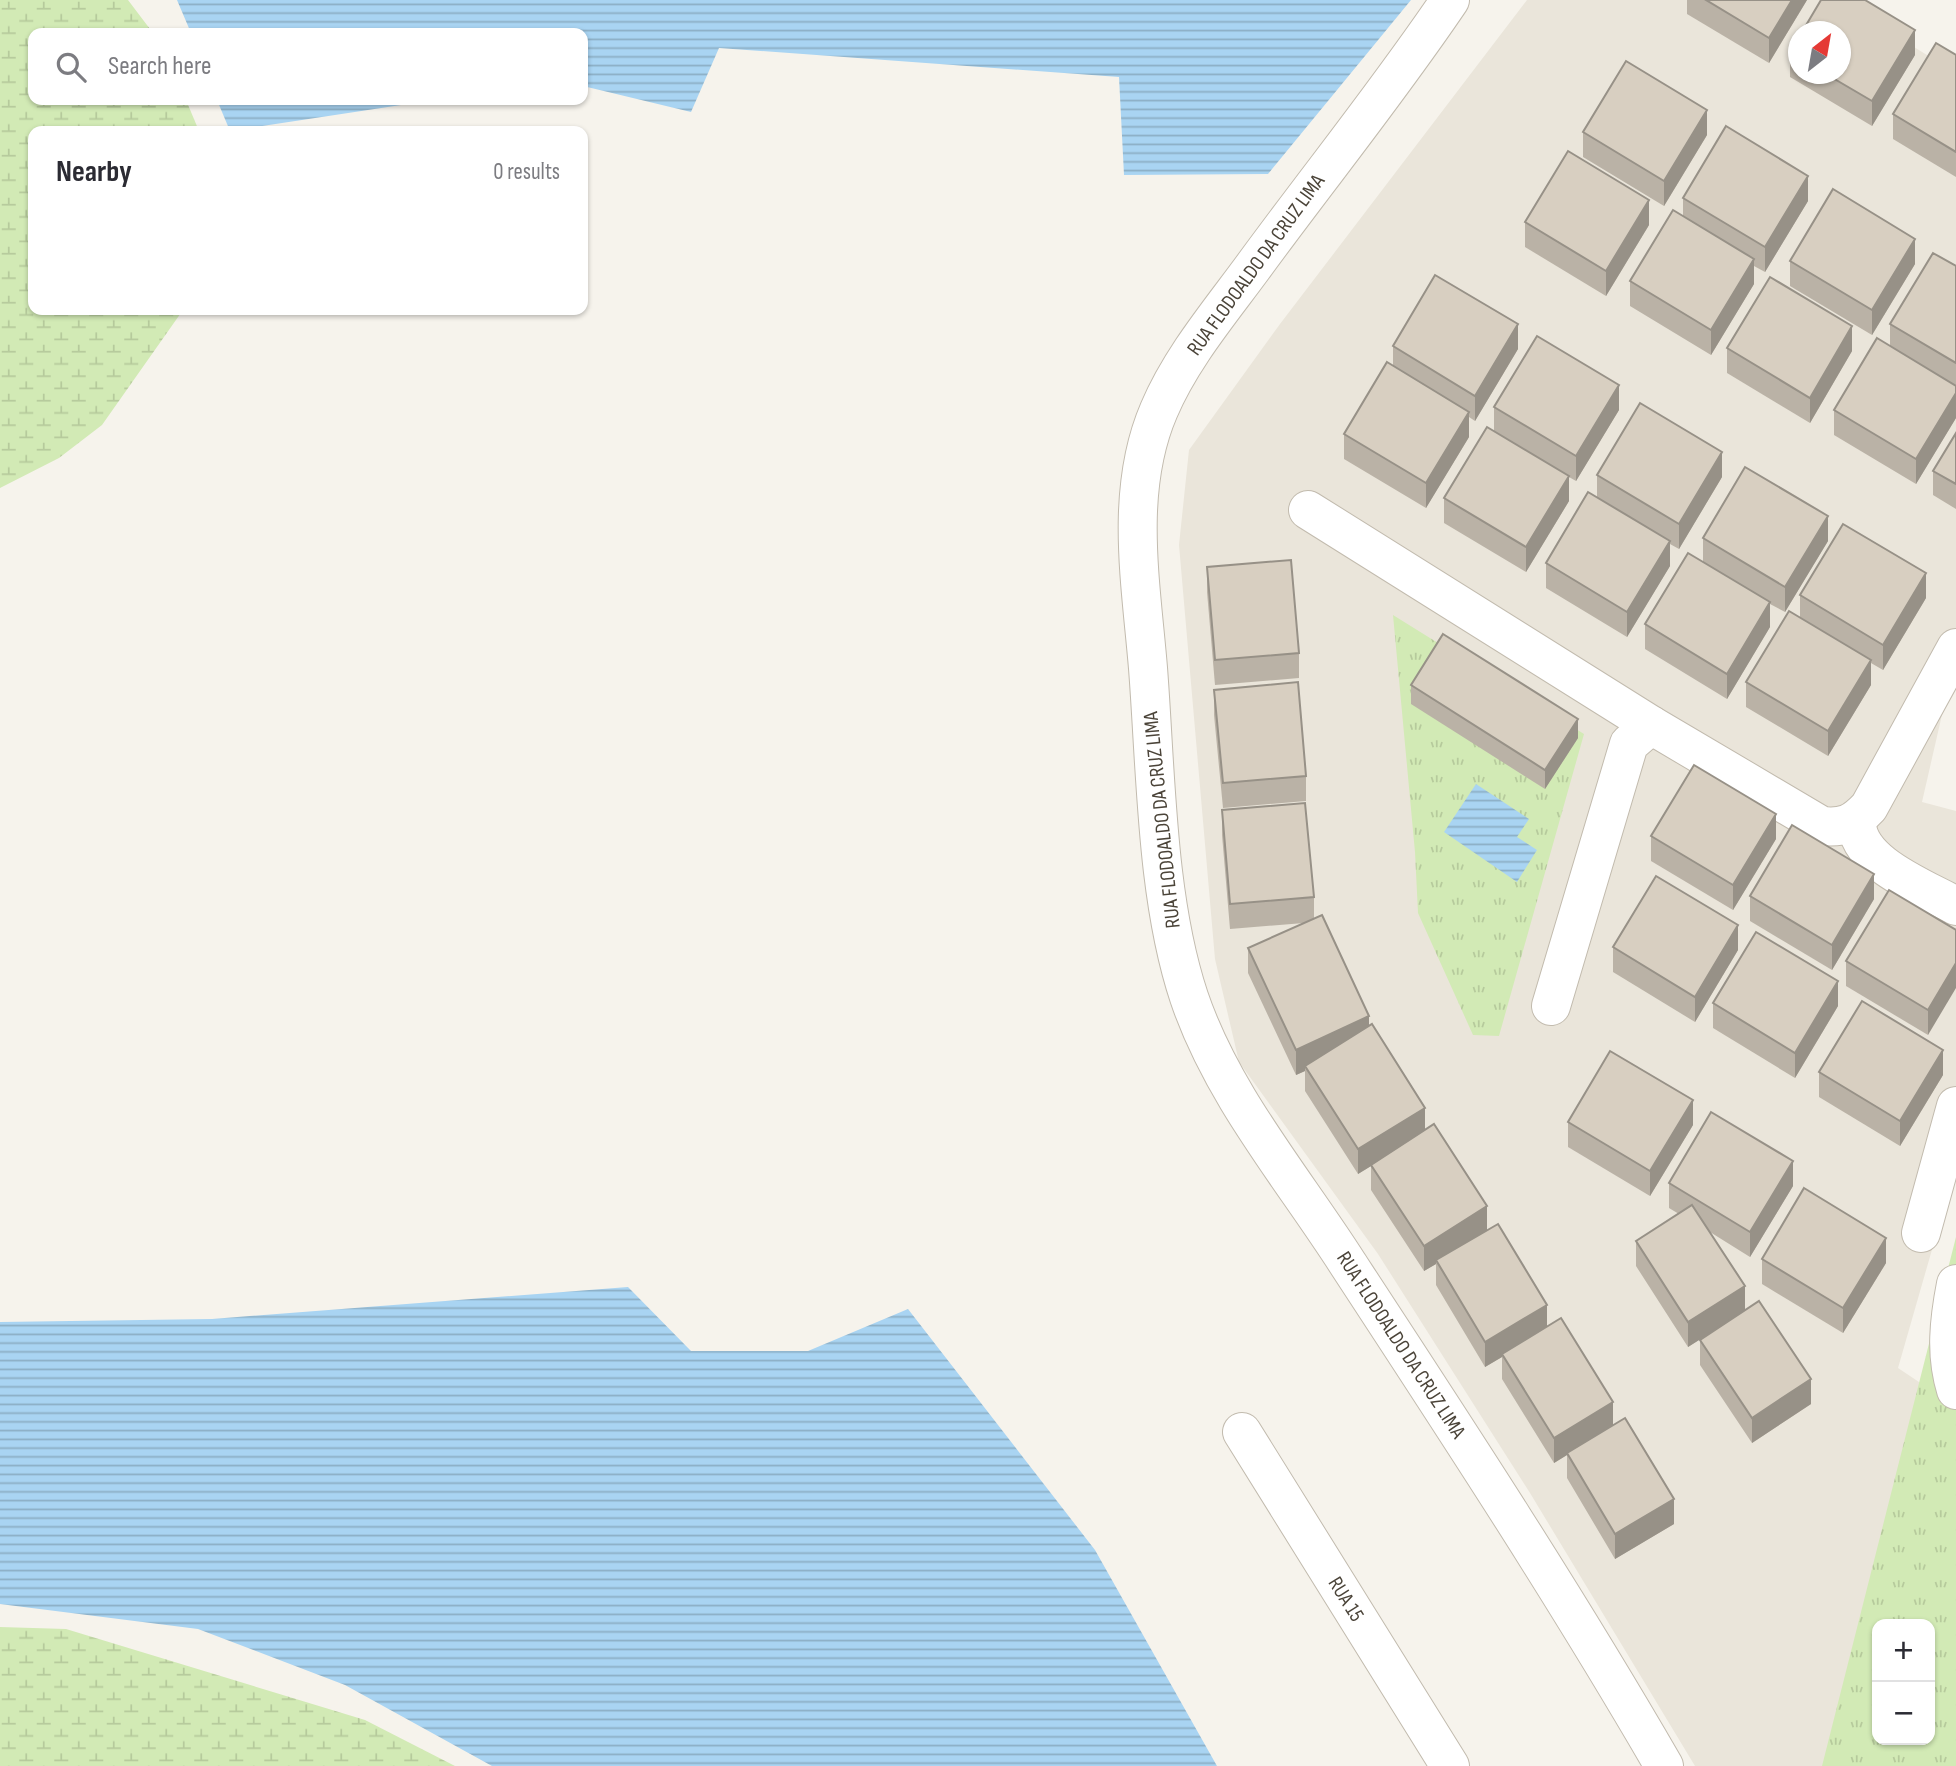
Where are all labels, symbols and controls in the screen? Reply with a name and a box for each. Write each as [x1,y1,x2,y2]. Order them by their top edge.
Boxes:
north arrow [1788,21,1851,84]
search box [28,28,588,105]
icon: search [52,48,90,86]
text: Search here [108,51,211,82]
text: Nearby [56,154,132,190]
text: 0 results [493,158,560,186]
street label: RUA FLODOALDO DA CRUZ LIMA [1182,169,1331,360]
street label: RUA FLODOALDO DA CRUZ LIMA [1138,709,1186,930]
street label: RUA FLODOALDO DA CRUZ LIMA [1331,1247,1471,1444]
street label: RUA 15 [1323,1572,1369,1626]
map controls [1872,1619,1935,1745]
button: + [1872,1619,1935,1682]
button: − [1872,1682,1935,1745]

